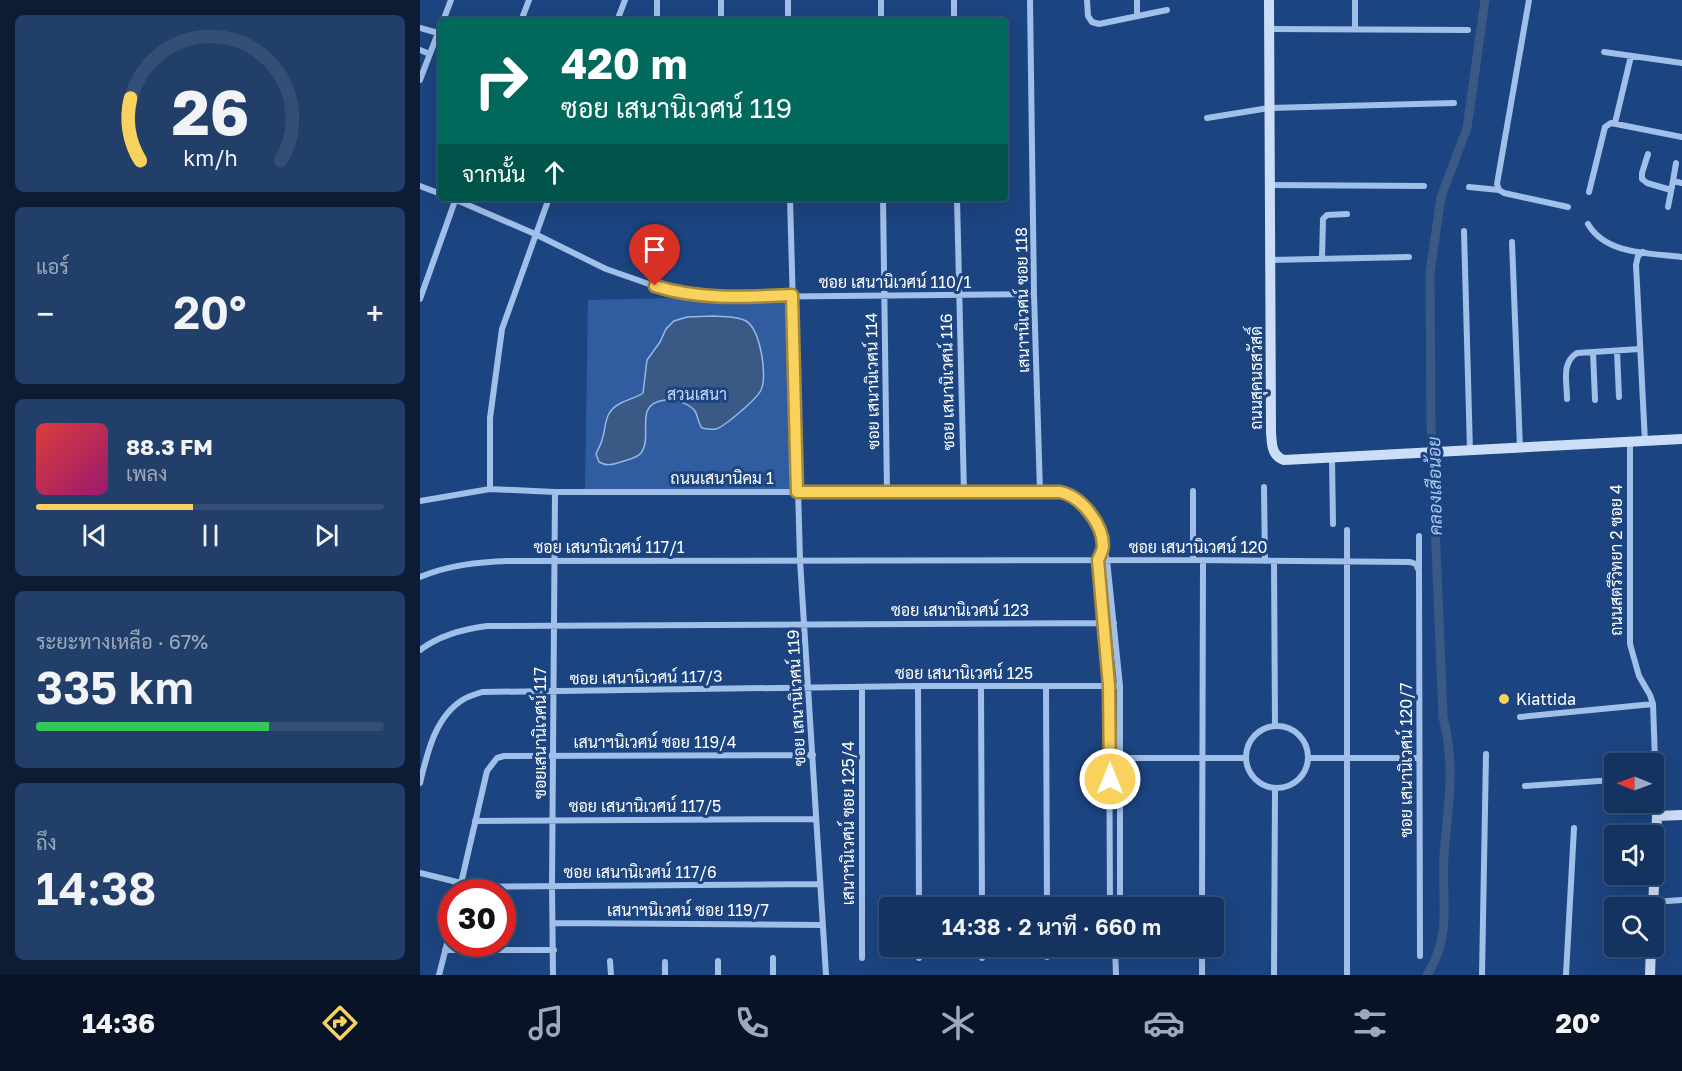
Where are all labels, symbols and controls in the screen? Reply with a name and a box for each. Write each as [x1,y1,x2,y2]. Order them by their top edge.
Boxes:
text: 420 m [561,38,687,88]
icon: right [462,42,540,120]
text: 26 [171,74,249,149]
text: ซอย เสนานิเวศน์ 119 [561,92,792,124]
text: km/h [183,145,237,171]
icon: ahead [538,156,571,189]
text: จากนั้น [462,160,526,187]
pin [629,224,680,286]
street label: เสนาฯนิเวศน์ ซอย 118 [1009,227,1033,373]
icon: arrive [638,233,671,266]
text: แอร์ [36,254,69,278]
street label: ซอย เสนานิเวศน์ 110/1 [819,270,972,292]
text: 20° [173,285,247,339]
text: − [36,294,54,333]
text: + [366,294,384,333]
street label: ซอย เสนานิเวศน์ 114 [859,312,883,450]
street label: ซอย เสนานิเวศน์ 116 [934,313,958,451]
street label: ถนนสุคนธสวัสดิ์ [1242,326,1268,430]
park label: สวนเสนา [667,384,727,404]
text: 88.3 FM [126,433,213,460]
water label: คลองเสือน้อย [1421,436,1446,536]
text: เพลง [126,461,167,485]
street label: ถนนเสนานิคม 1 [670,468,774,488]
street label: ถนนสตรีวิทยา 2 ซอย 4 [1605,484,1626,636]
icon: previous [78,519,111,552]
icon: pause [194,519,227,552]
icon: next [310,519,343,552]
street label: ซอย เสนานิเวศน์ 117/1 [533,535,685,557]
street label: ซอย เสนานิเวศน์ 120 [1129,535,1267,557]
street label: ซอย เสนานิเวศน์ 123 [891,598,1029,620]
text: ระยะทางเหลือ · 67% [36,629,208,653]
street label: ซอย เสนานิเวศน์ 119 [780,629,810,767]
text: 335 km [36,660,194,714]
street label: ซอย เสนานิเวศน์ 125 [895,661,1033,683]
street label: ซอย เสนานิเวศน์ 117/3 [569,664,723,688]
street label: ซอยเสนานิเวศน์ 117 [528,667,550,799]
street label: ซอย เสนานิเวศน์ 120/7 [1394,683,1416,837]
place label: Kiattida [1516,689,1576,709]
marker: Kiattida [1497,692,1511,706]
street label: เสนาฯนิเวศน์ ซอย 119/4 [573,730,737,752]
street label: เสนาฯนิเวศน์ ซอย 125/4 [836,741,858,905]
position arrow [1078,747,1142,811]
north arrow [1604,753,1664,813]
map controls [1604,753,1664,957]
street label: ซอย เสนานิเวศน์ 117/5 [569,794,721,816]
button: sound [1604,825,1664,885]
text: ถึง [36,830,57,854]
street label: ซอย เสนานิเวศน์ 117/6 [563,860,717,882]
text: 14:38 [36,861,156,915]
speed limit sign: 30 [438,879,516,957]
button: search [1604,897,1664,957]
street label: เสนาฯนิเวศน์ ซอย 119/7 [607,898,769,920]
text: 14:38 · 2 นาที · 660 m [942,913,1161,940]
icon: directions [319,1002,361,1044]
icon: music [525,1002,567,1044]
icon: phone [731,1002,773,1044]
icon: climate [937,1002,979,1044]
icon: car [1143,1002,1185,1044]
icon: filters [1349,1002,1391,1044]
text: 14:36 [82,1007,155,1039]
text: 20° [1555,1007,1600,1039]

